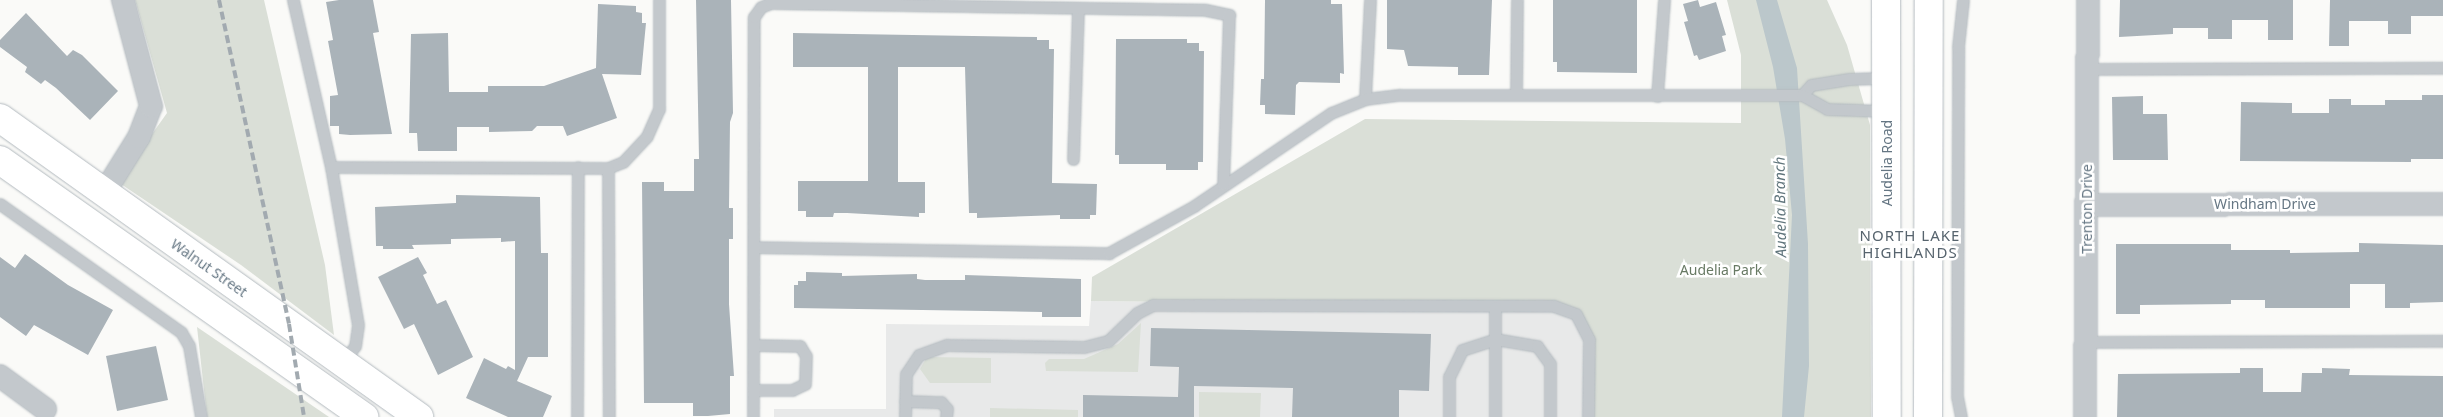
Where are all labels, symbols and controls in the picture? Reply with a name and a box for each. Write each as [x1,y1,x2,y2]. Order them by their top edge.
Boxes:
street label: Audelia Road [1879,120,1895,206]
water label: Audelia Branch [1770,156,1790,258]
street label: Trenton Drive [2079,164,2095,254]
street label: Windham Drive [2214,196,2316,212]
district label: NORTH LAKE HIGHLANDS [1858,226,1962,261]
street label: Walnut Street [168,236,250,300]
park label: Audelia Park [1680,262,1762,278]

